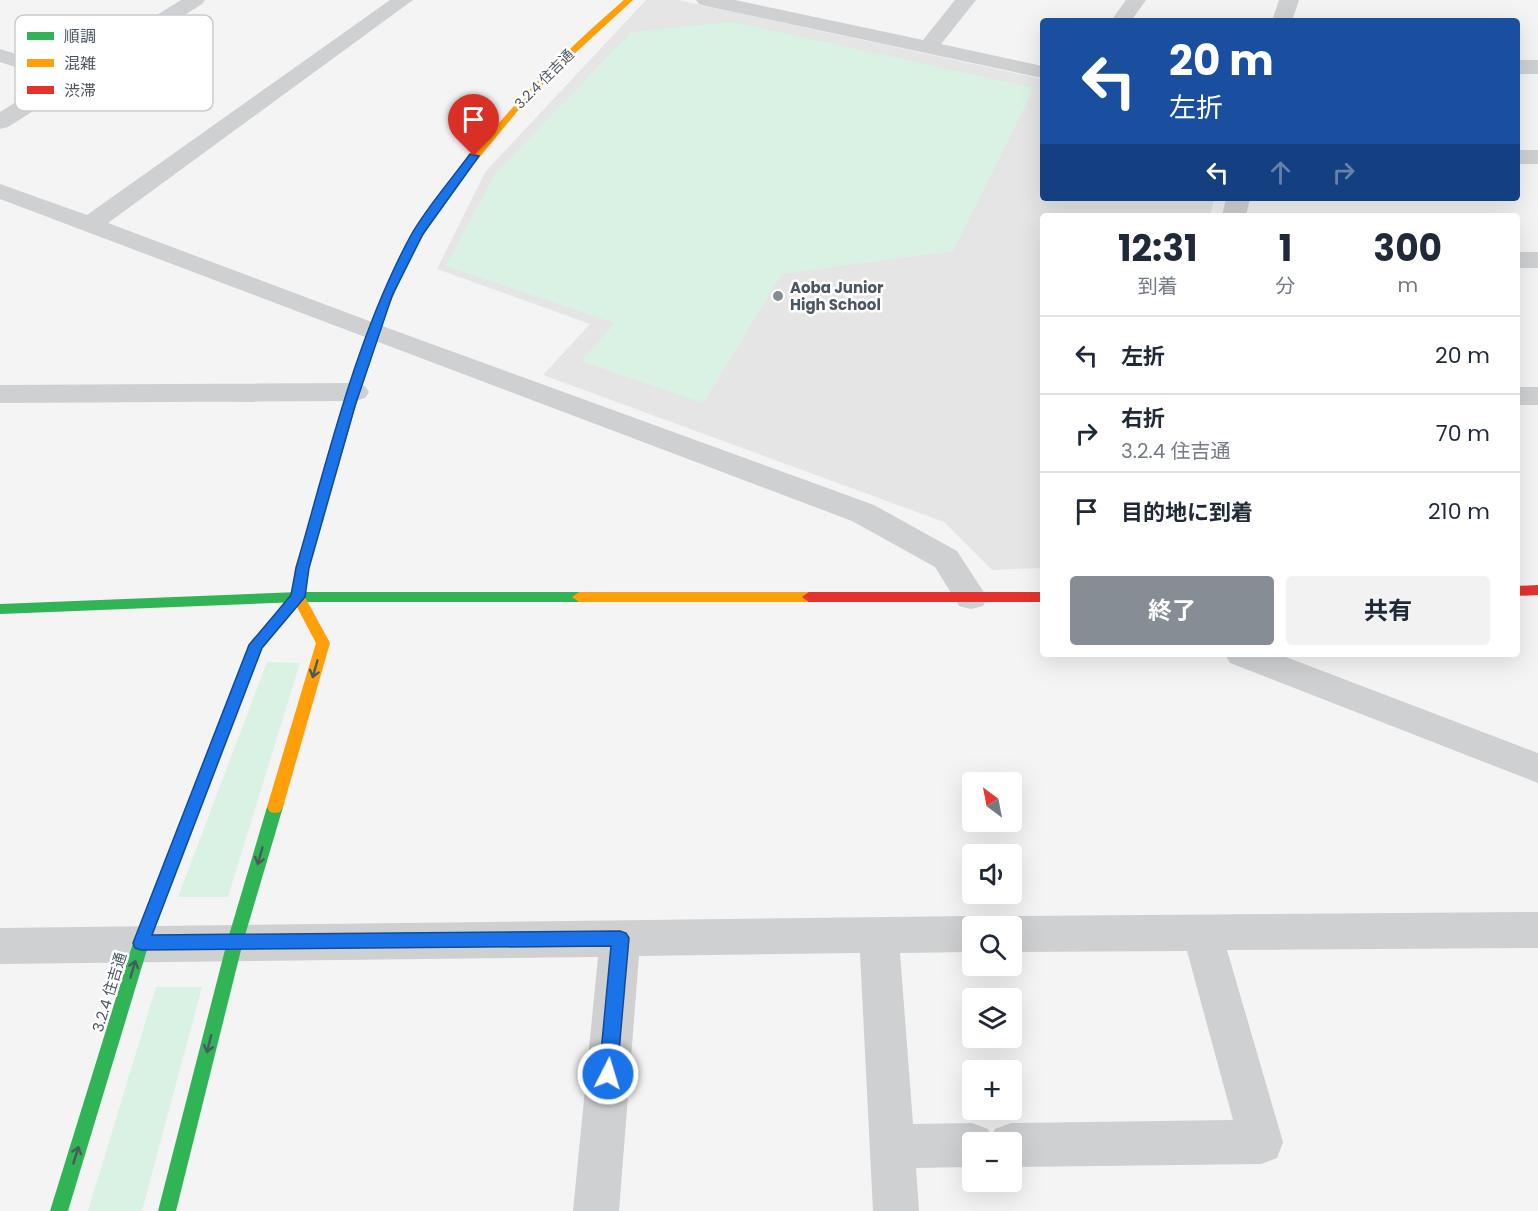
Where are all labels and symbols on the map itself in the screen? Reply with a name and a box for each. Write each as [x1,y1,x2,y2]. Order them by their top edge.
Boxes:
legend [15,15,213,111]
text: 順調 [64,25,96,48]
street label: 3.2.4 住吉通 [510,45,578,113]
text: 混雑 [64,52,96,75]
text: 渋滞 [64,79,96,102]
pin [448,94,499,156]
place label: Aoba Junior High School [790,277,884,315]
marker: Aoba Junior High School [771,289,785,303]
one-way arrow [309,659,320,678]
north arrow [962,772,1022,832]
one-way arrow [254,846,265,865]
street label: 3.2.4 住吉通 [87,950,131,1034]
one-way arrow [128,960,139,979]
one-way arrow [203,1034,215,1053]
position arrow [576,1042,640,1106]
one-way arrow [71,1146,82,1165]

